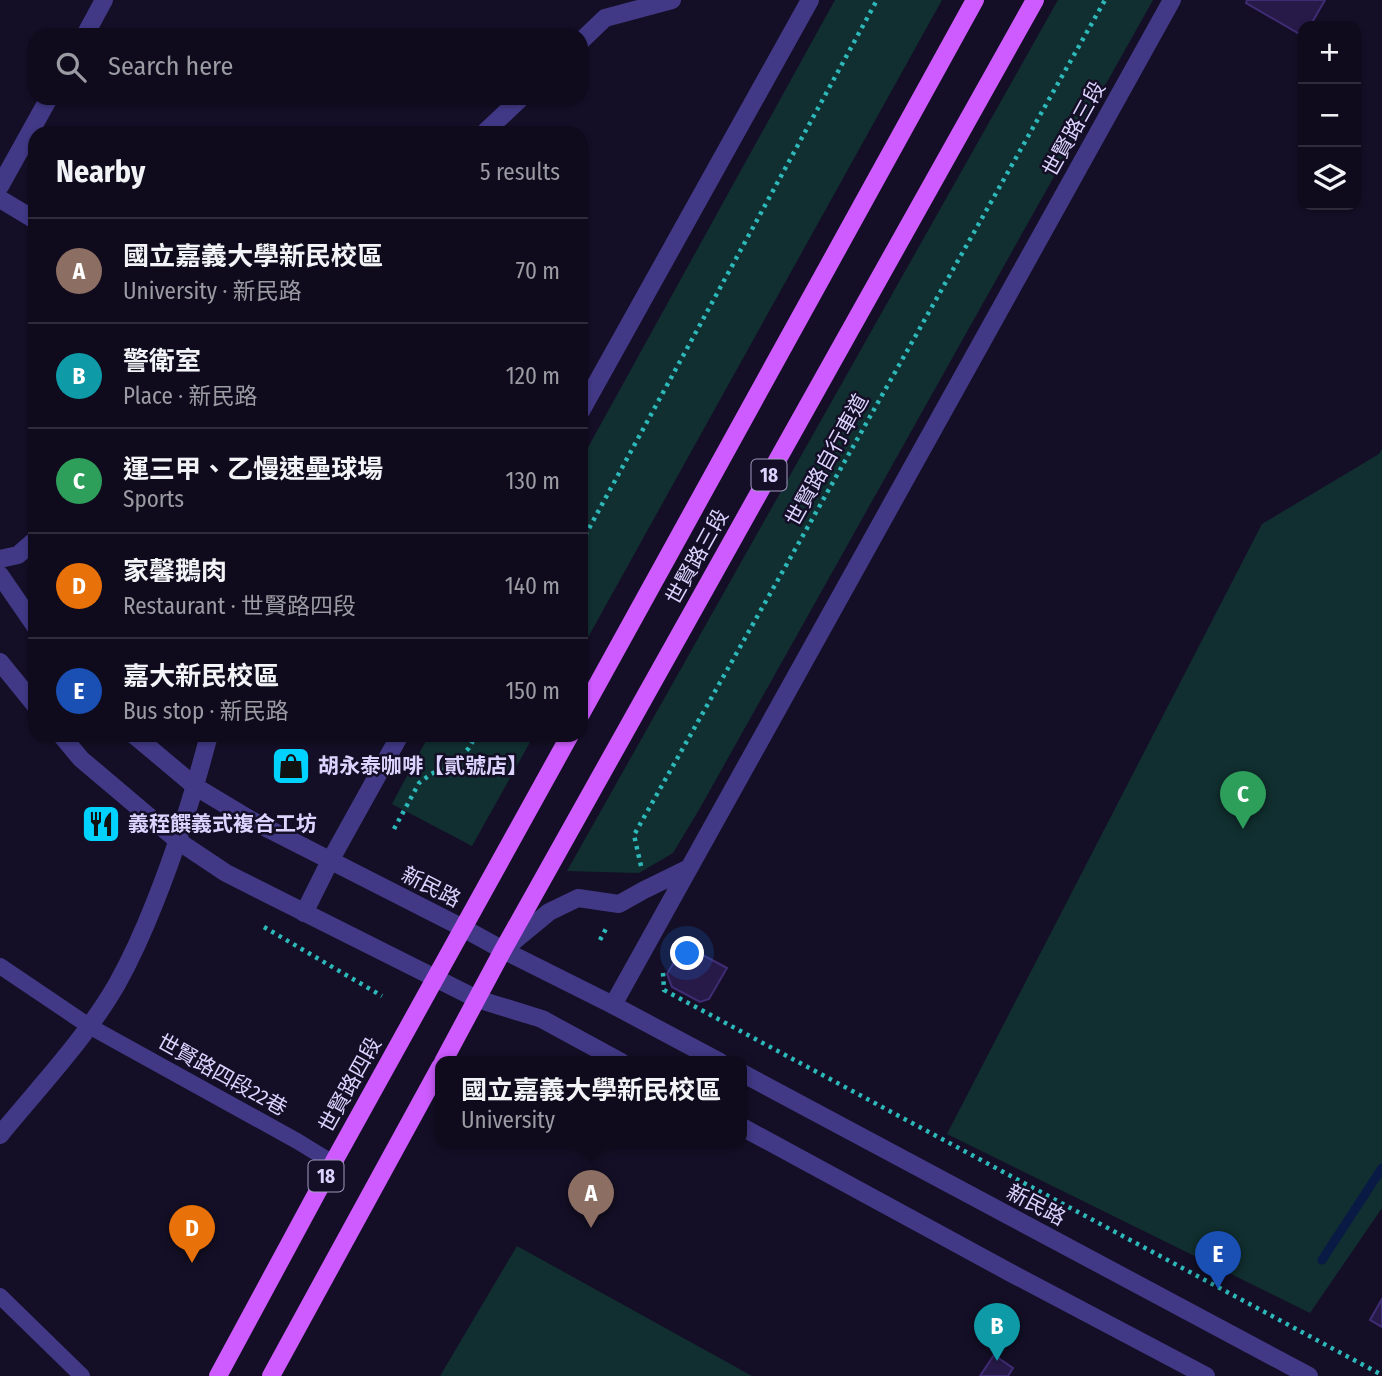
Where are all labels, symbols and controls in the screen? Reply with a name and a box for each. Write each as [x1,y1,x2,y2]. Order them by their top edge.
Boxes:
map controls [1298,21,1361,210]
button: + [1298,21,1361,84]
search box [28,28,588,105]
icon: search [52,48,90,86]
text: Search here [108,51,233,82]
street label: 世賢路三段 [1037,77,1111,181]
button: − [1298,84,1361,147]
button: layers [1298,147,1361,210]
text: Nearby [56,154,145,190]
text: 5 results [480,158,560,186]
text: 國立嘉義大學新民校區 [123,241,383,272]
text: A [73,257,85,285]
text: 70 m [516,257,560,285]
text: University · 新民路 [123,277,302,305]
text: 警衛室 [123,346,201,377]
text: B [73,362,85,390]
text: 120 m [506,362,560,390]
text: Place · 新民路 [123,382,257,410]
street label: 世賢路自行車道 [780,389,874,531]
text: 運三甲、乙慢速壘球場 [123,454,383,485]
road number: 18 [752,460,786,490]
text: C [73,467,85,495]
text: 130 m [506,467,560,495]
text: Sports [123,485,184,513]
street label: 世賢路三段 [660,505,734,609]
text: 家馨鵝肉 [123,556,227,587]
text: D [72,572,86,600]
text: 140 m [505,572,560,600]
text: Restaurant · 世賢路四段 [123,592,356,620]
text: 嘉大新民校區 [123,661,279,692]
text: E [74,677,84,705]
text: 150 m [505,677,560,705]
text: Bus stop · 新民路 [123,697,289,725]
shop icon: 胡永泰咖啡【貳號店】 [270,745,312,787]
place label: 胡永泰咖啡【貳號店】 [318,753,528,779]
pin: C [1220,771,1266,829]
restaurant icon: 義秷饌義式複合工坊 [80,803,122,845]
place label: 義秷饌義式複合工坊 [128,811,317,837]
street label: 新民路 [397,861,465,913]
your location [670,936,704,970]
street label: 世賢路四段22巷 [152,1029,292,1121]
street label: 世賢路四段 [313,1033,387,1137]
popup [435,1056,747,1147]
text: 國立嘉義大學新民校區 [461,1075,721,1106]
text: University [461,1106,555,1134]
road number: 18 [308,1160,344,1192]
pin: A [568,1170,614,1228]
street label: 新民路 [1002,1179,1070,1231]
pin: D [169,1205,215,1263]
pin: E [1195,1231,1241,1289]
pin: B [974,1303,1020,1361]

